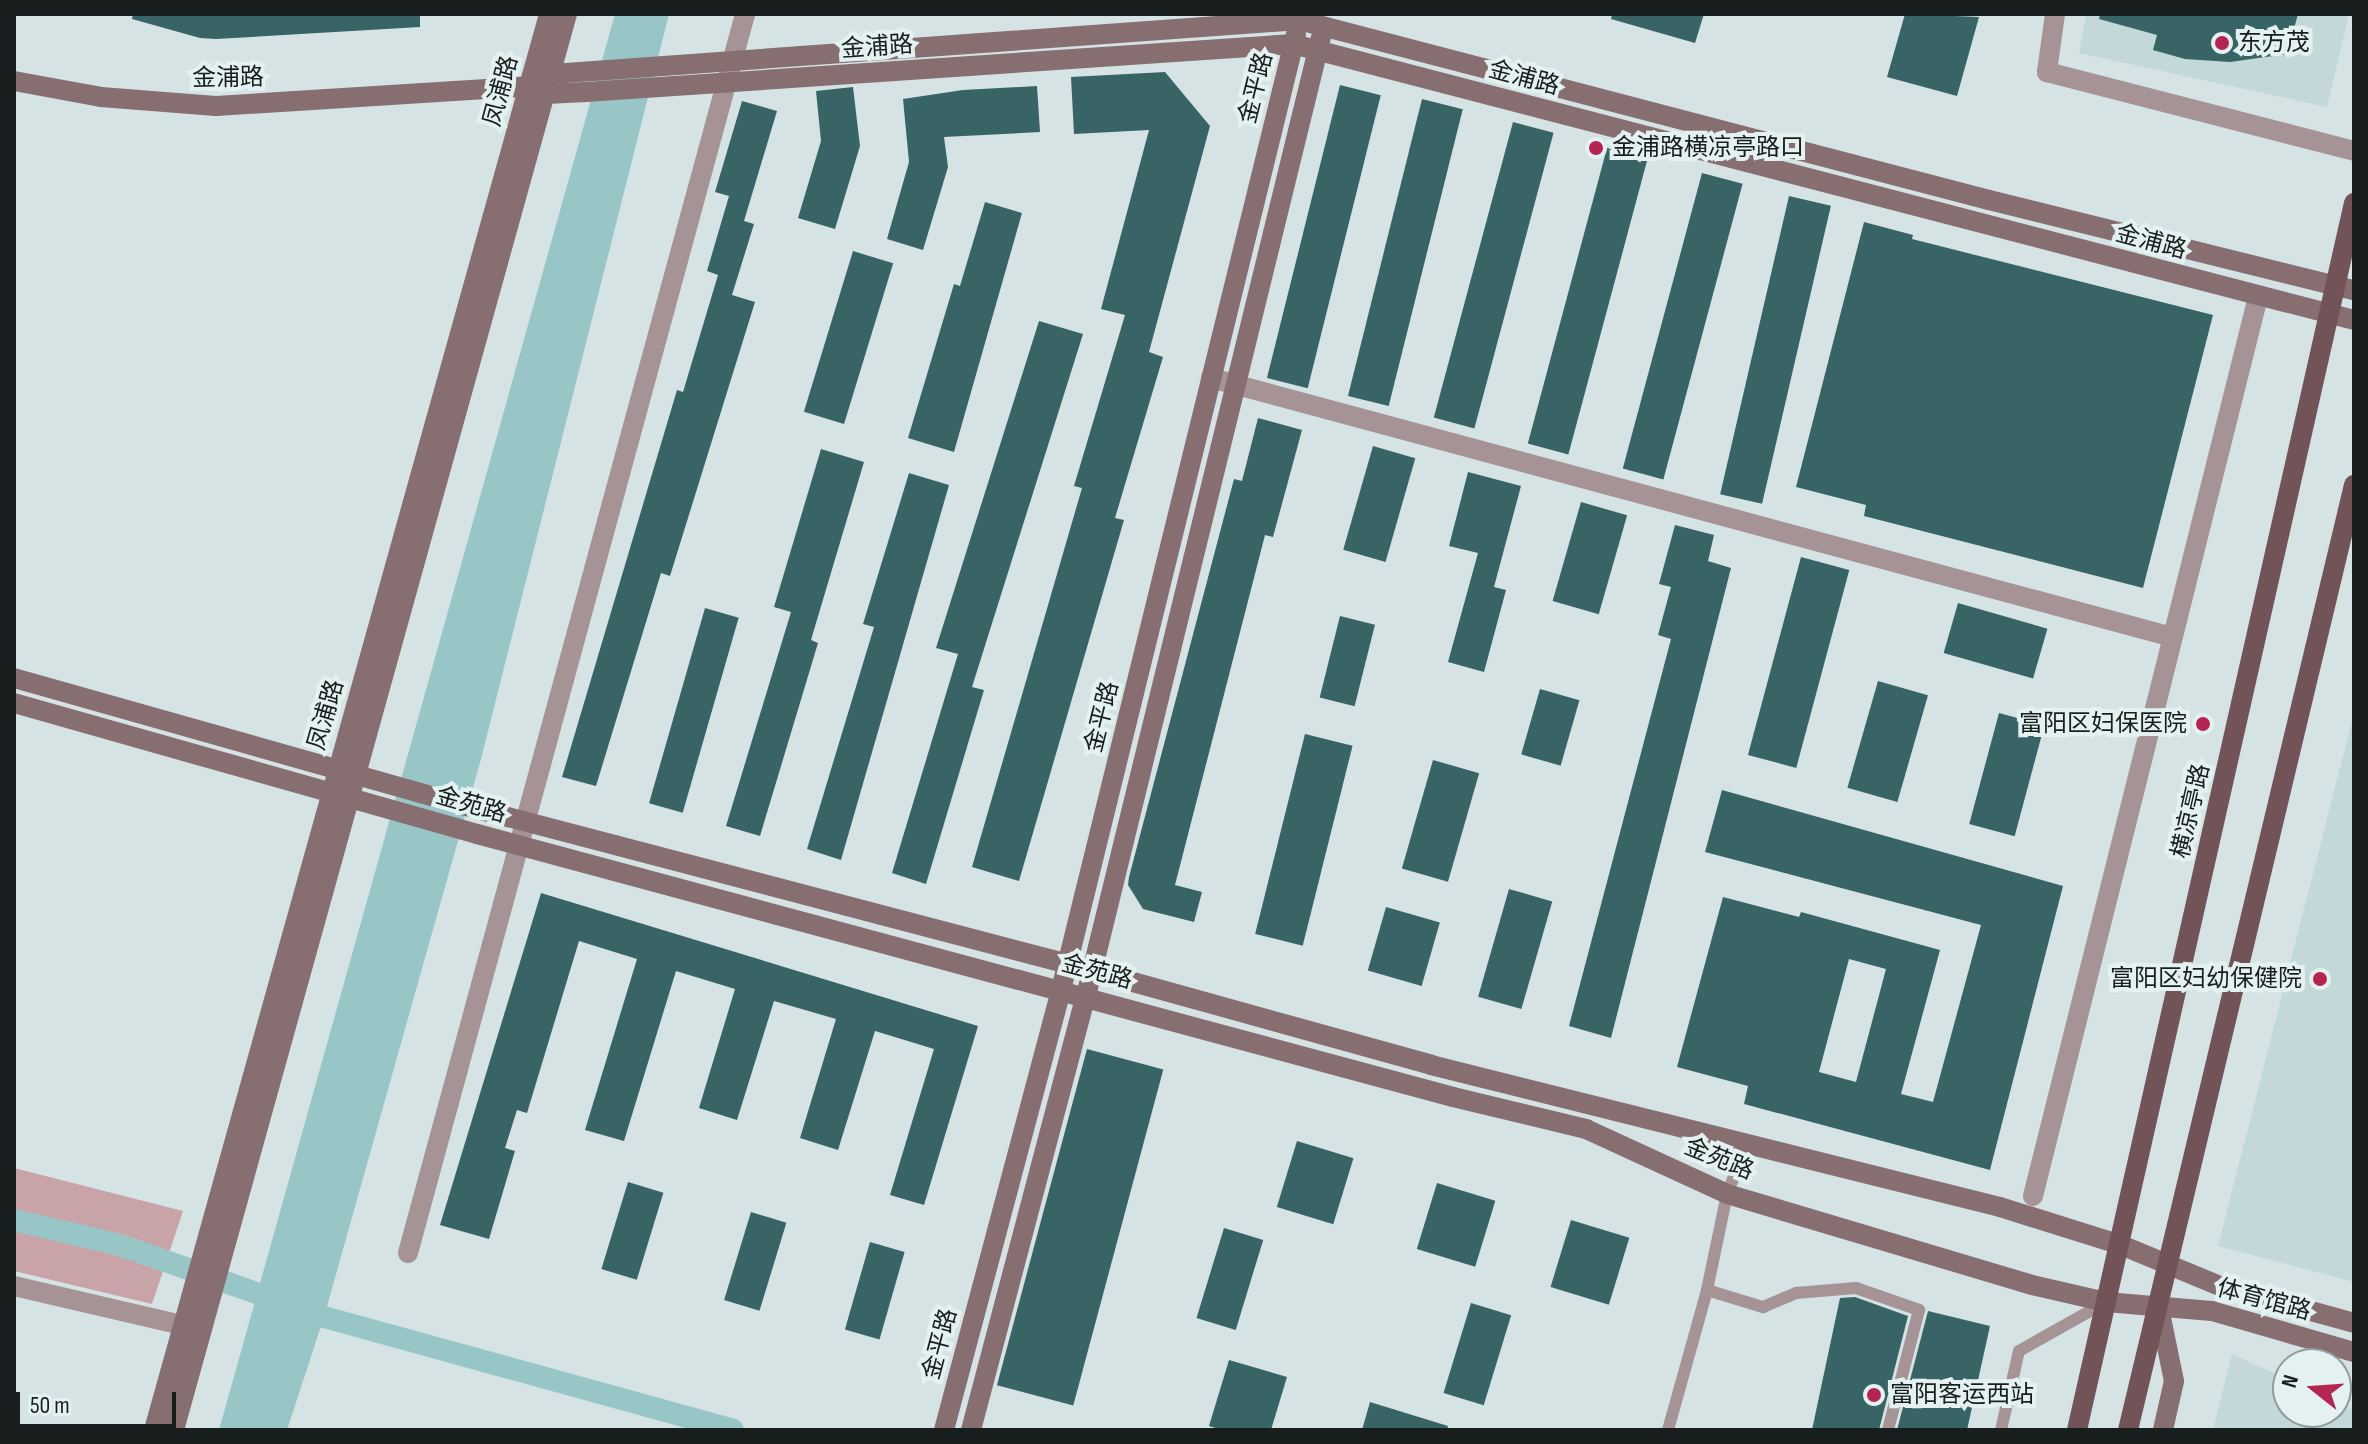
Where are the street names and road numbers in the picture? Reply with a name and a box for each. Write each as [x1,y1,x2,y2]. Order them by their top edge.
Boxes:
street label: 金浦路 [840,30,914,64]
street label: 金平路 [1233,50,1279,126]
street label: 凤浦路 [478,52,524,130]
street label: 金浦路 [1485,55,1563,101]
street label: 金浦路 [192,63,264,93]
street label: 金浦路 [2112,219,2190,265]
street label: 凤浦路 [302,676,350,754]
street label: 金平路 [1079,679,1125,755]
street label: 横凉亭路 [2166,761,2216,861]
street label: 金苑路 [432,781,510,829]
street label: 金苑路 [1058,949,1136,995]
street label: 金苑路 [1680,1132,1758,1186]
street label: 体育馆路 [2214,1274,2314,1326]
street label: 金平路 [917,1305,963,1383]

